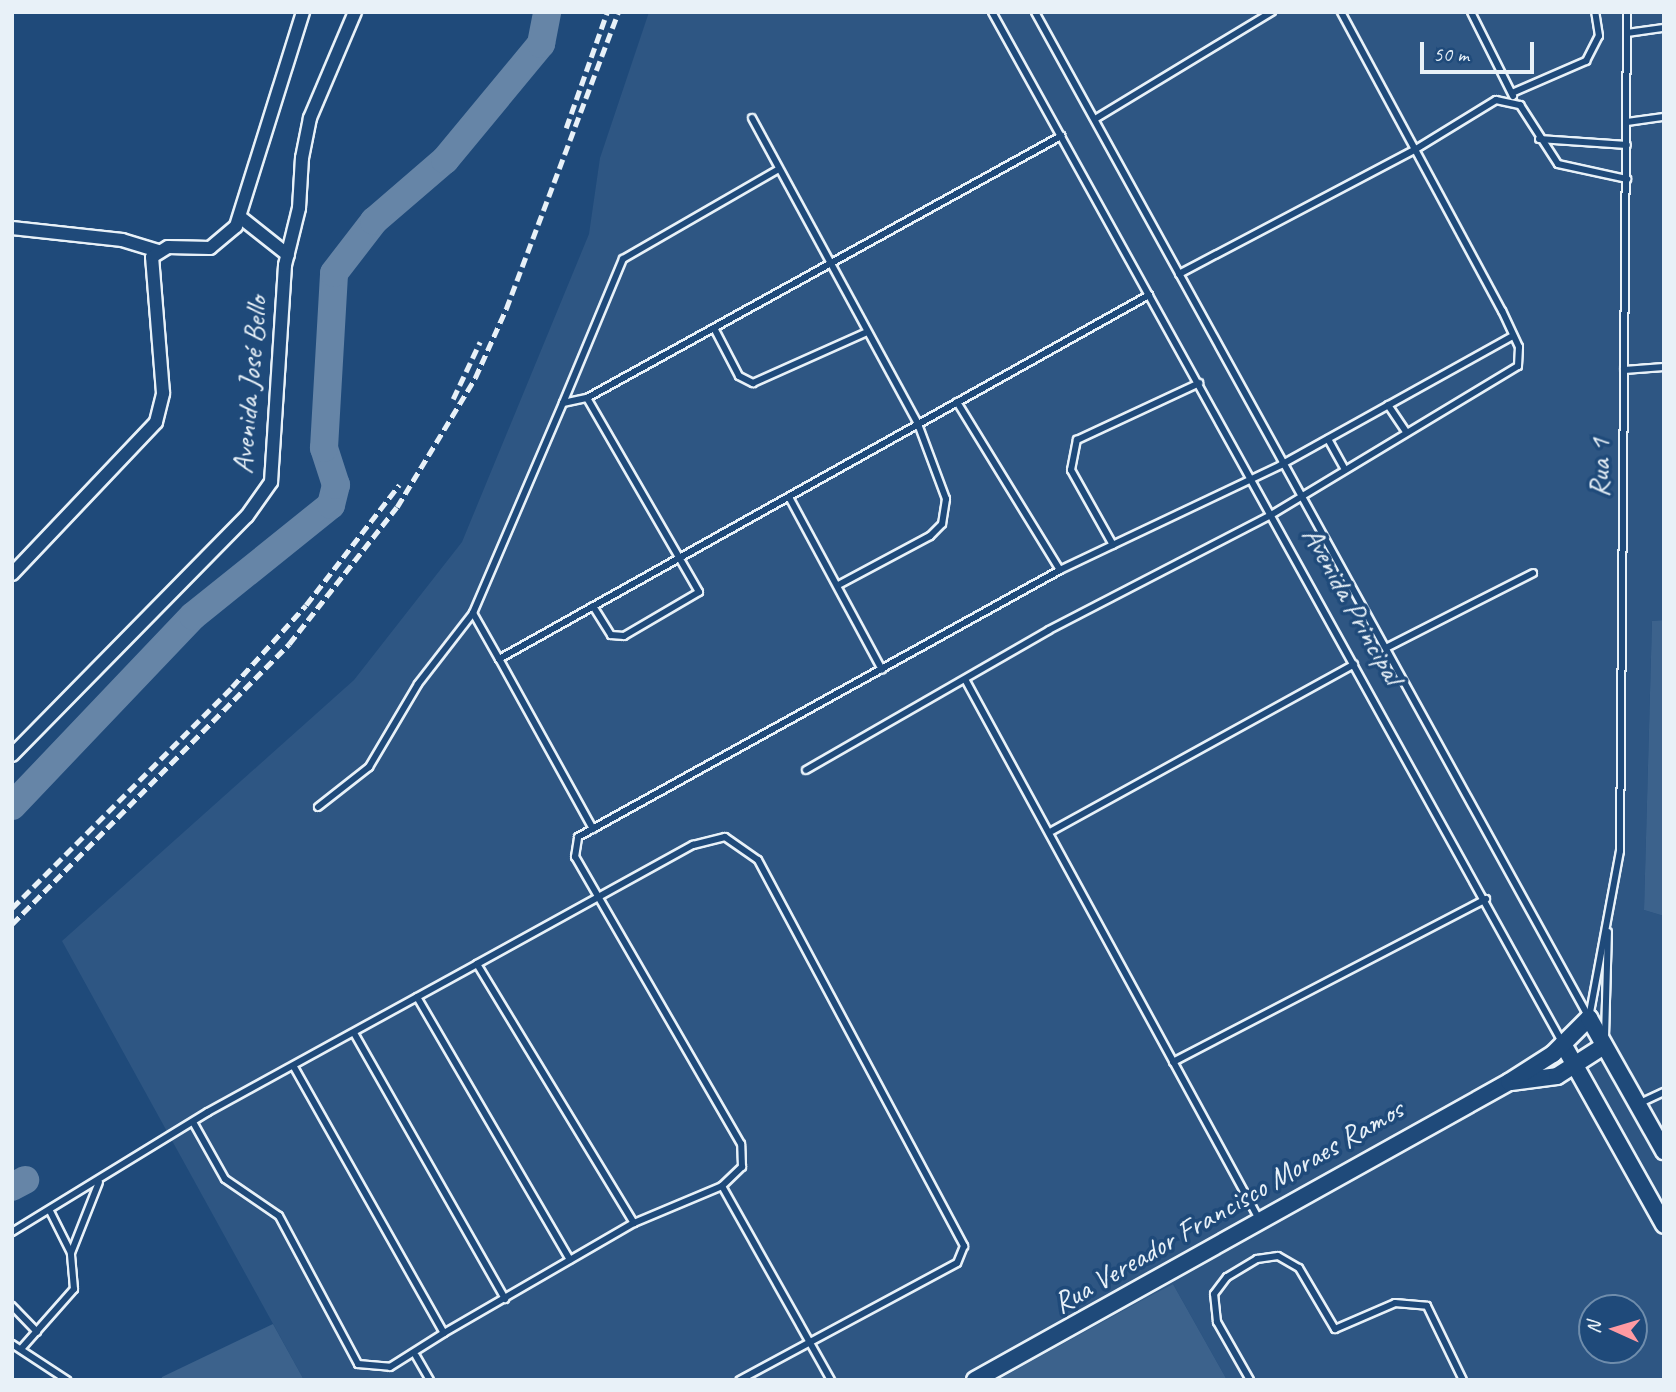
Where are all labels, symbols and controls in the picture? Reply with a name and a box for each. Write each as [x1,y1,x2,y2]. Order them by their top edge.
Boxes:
scale bar [1424,28,1538,72]
text: 50 m [1433,41,1469,67]
street label: Avenida José Bello [223,295,275,475]
street label: Rua 1 [1580,438,1618,498]
street label: Avenida Principal [1295,520,1411,690]
street label: Rua Vereador Francisco Moraes Ramos [1047,1091,1409,1321]
north arrow [1578,1294,1648,1364]
text: N [1582,1321,1606,1334]

